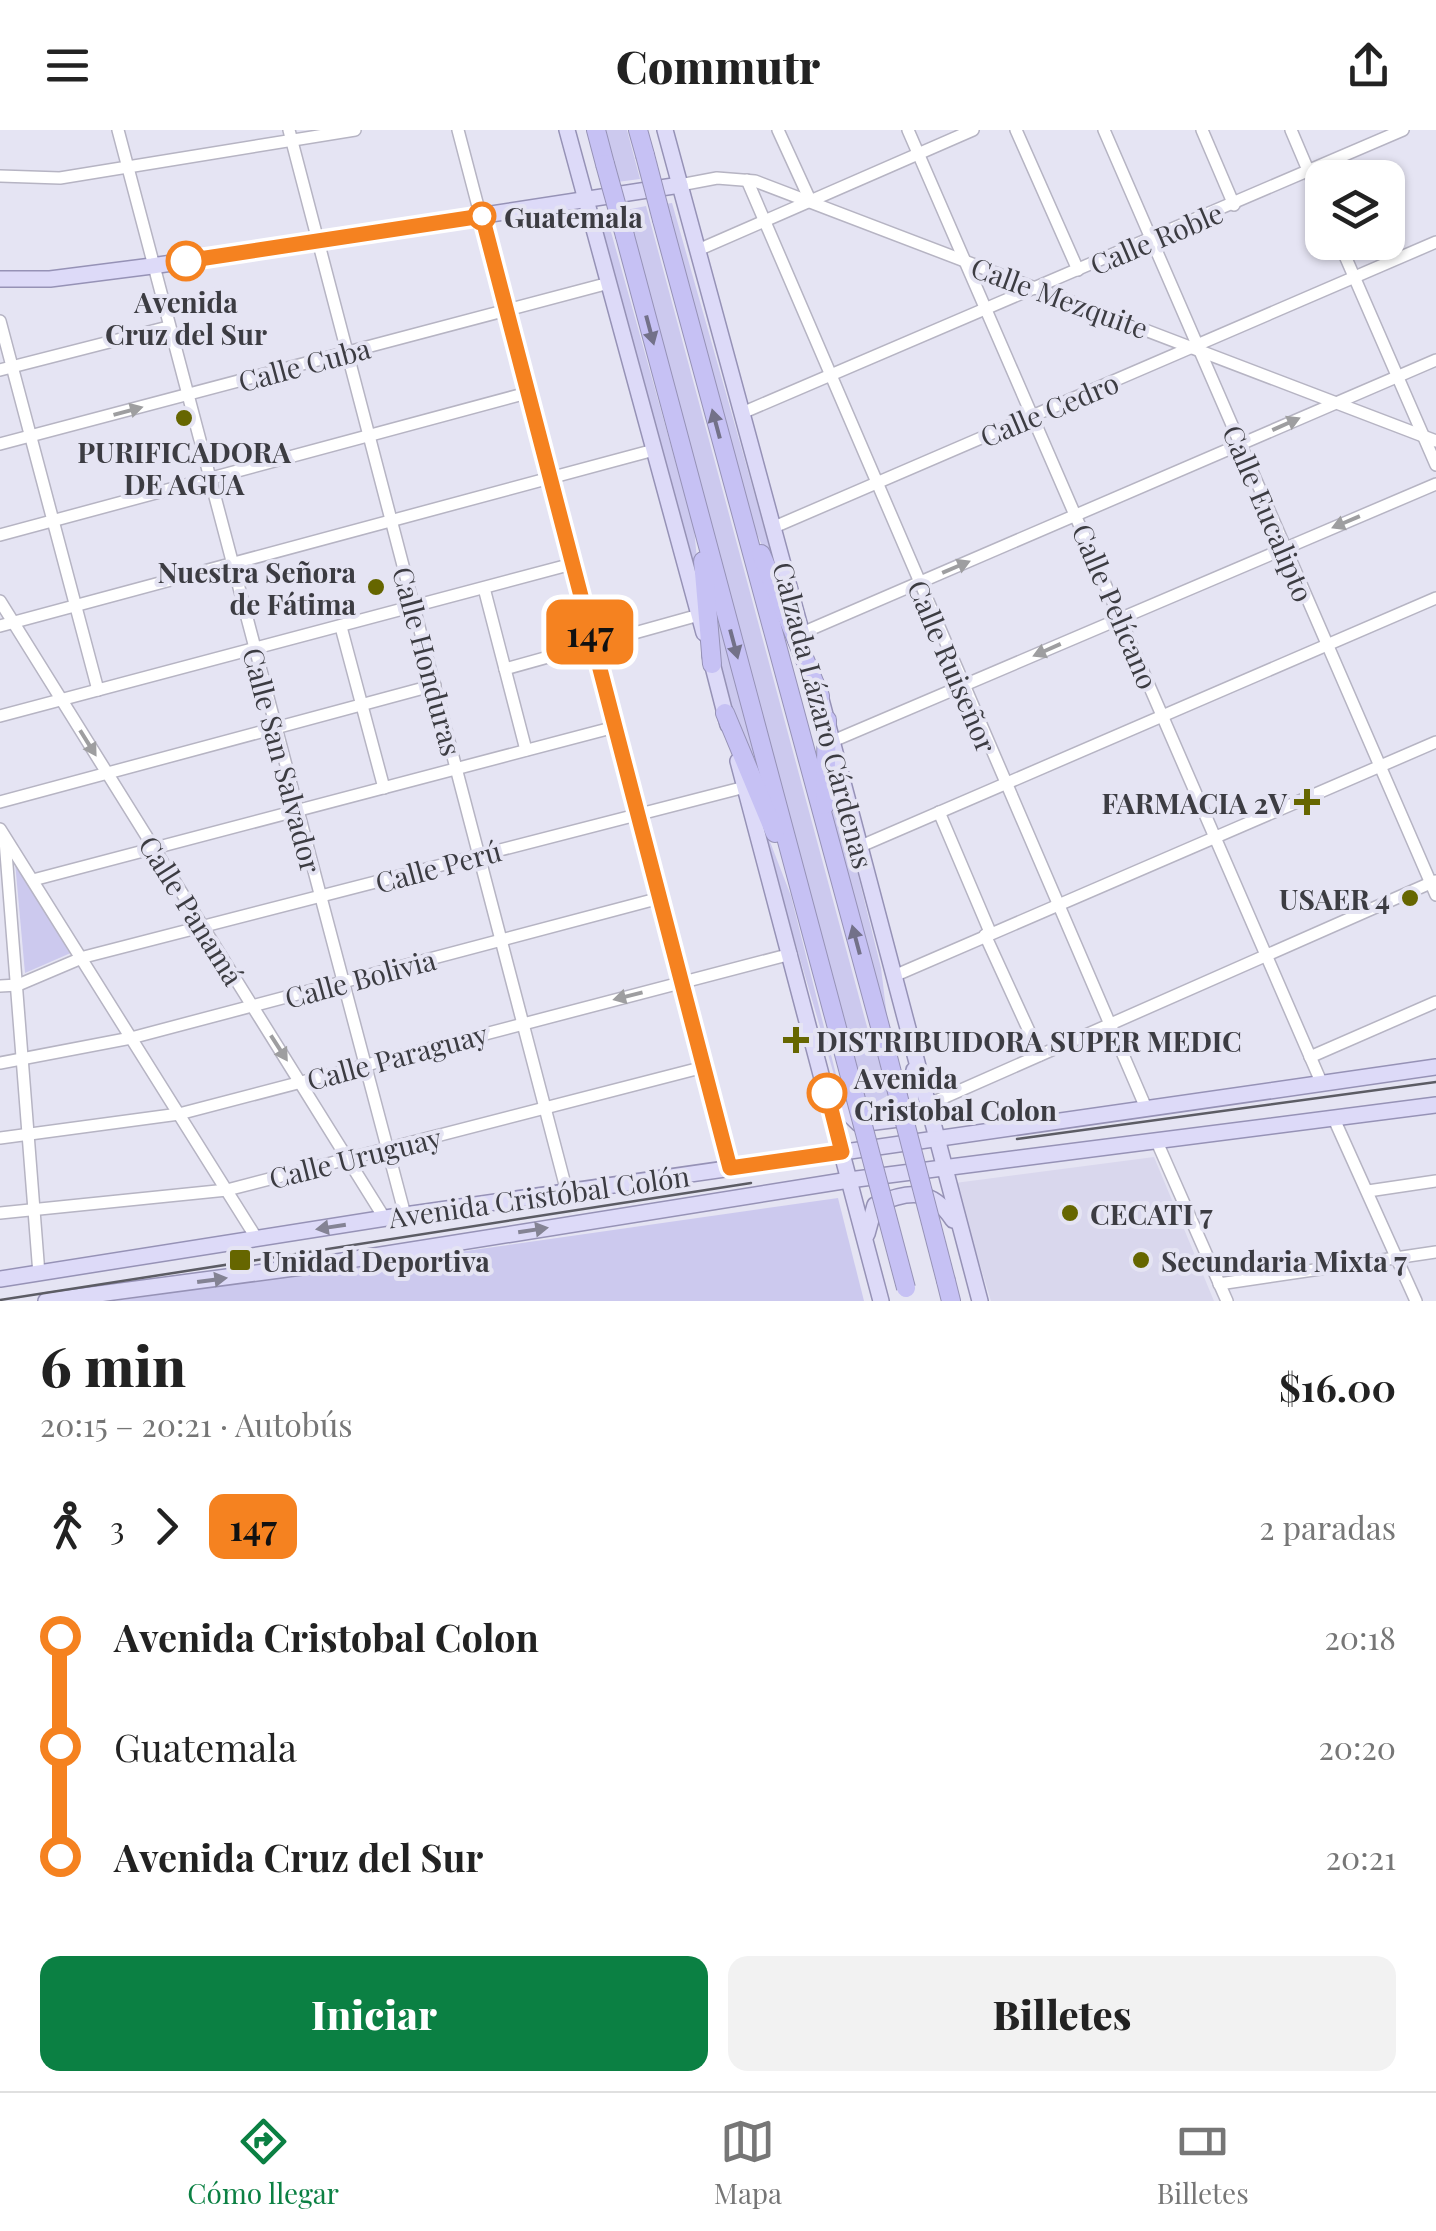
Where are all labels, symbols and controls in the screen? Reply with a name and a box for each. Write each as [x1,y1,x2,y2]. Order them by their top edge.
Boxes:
text: Commutr [616,35,820,95]
icon: menu [40,38,95,93]
icon: share [1341,38,1396,93]
map controls [1305,160,1405,260]
button: layers [1305,160,1405,260]
street label: Calle Roble [1084,193,1228,283]
place label: Guatemala [504,198,643,235]
marker: Guatemala [469,203,495,229]
marker: Avenida Cruz del Sur [167,242,205,280]
street label: Calle Mezquite [966,248,1154,346]
place label: Avenida Cruz del Sur [105,283,267,352]
one-way arrow [642,315,658,346]
street label: Calle Cuba [234,329,374,399]
street label: Calle Cedro [974,363,1124,455]
one-way arrow [113,402,144,418]
marker: PURIFICADORA DE AGUA [173,407,195,429]
one-way arrow [708,408,724,439]
one-way arrow [1271,416,1301,432]
street label: Calle Eucalipto [1215,419,1323,607]
place label: PURIFICADORA DE AGUA [77,433,291,502]
one-way arrow [1331,514,1361,530]
street label: Calle Pelícano [1065,518,1167,694]
place label: Nuestra Señora de Fátima [157,553,356,622]
street label: Calzada Lázaro Cárdenas [765,558,883,872]
one-way arrow [941,559,971,575]
street label: Calle Honduras [385,562,471,760]
street label: Calle Ruiseñor [900,574,1006,758]
marker: Nuestra Señora de Fátima [365,576,387,598]
line badge: 147 [532,600,648,664]
text: 147 [566,609,614,656]
one-way arrow [726,629,742,660]
one-way arrow [1032,641,1061,658]
street label: Calle San Salvador [235,643,331,877]
one-way arrow [79,729,97,757]
place label: FARMACIA 2V [1102,784,1287,821]
marker: FARMACIA 2V [1296,791,1318,813]
street label: Calle Panamá [131,828,253,992]
street label: Calle Perú [371,831,505,901]
place label: USAER 4 [1279,880,1390,917]
marker: USAER 4 [1399,887,1421,909]
one-way arrow [848,924,863,955]
street label: Calle Bolivia [281,940,440,1016]
one-way arrow [612,989,643,1005]
street label: Calle Paraguay [303,1014,491,1098]
place label: DISTRIBUIDORA SUPER MEDIC [816,1022,1242,1059]
marker: DISTRIBUIDORA SUPER MEDIC [785,1029,807,1051]
one-way arrow [270,1035,288,1062]
place label: Avenida Cristobal Colon [853,1059,1057,1128]
marker: Avenida Cristobal Colon [808,1074,846,1112]
street label: Calle Uruguay [265,1118,445,1196]
street label: Avenida Cristóbal Colón [385,1157,692,1236]
place label: CECATI 7 [1090,1195,1213,1232]
marker: CECATI 7 [1059,1202,1081,1224]
one-way arrow [315,1220,346,1236]
one-way arrow [518,1221,549,1237]
place label: Unidad Deportiva [262,1242,490,1279]
place label: Secundaria Mixta 7 [1161,1242,1407,1279]
marker: Unidad Deportiva [227,1247,253,1273]
marker: Secundaria Mixta 7 [1130,1249,1152,1271]
one-way arrow [197,1271,228,1287]
text: 6 min [40,1327,186,1401]
text: $16.00 [1279,1361,1396,1412]
text: 20:15 – 20:21 · Autobús [40,1402,353,1445]
icon: walk [40,1499,95,1554]
icon: forward [139,1499,194,1554]
text: 147 [229,1503,277,1550]
text: 3 [110,1505,124,1548]
text: 2 paradas [1259,1505,1396,1548]
text: Avenida Cristobal Colon [114,1611,539,1662]
text: 20:18 [1324,1615,1396,1658]
text: Guatemala [114,1721,297,1772]
text: 20:20 [1318,1725,1396,1768]
text: Avenida Cruz del Sur [114,1831,483,1882]
text: 20:21 [1326,1835,1396,1878]
button: Iniciar [40,1956,708,2071]
button: Billetes [728,1956,1396,2071]
tab: Cómo llegar [187,2114,339,2211]
tab: Mapa [714,2114,782,2211]
tab: Billetes [1157,2114,1249,2211]

